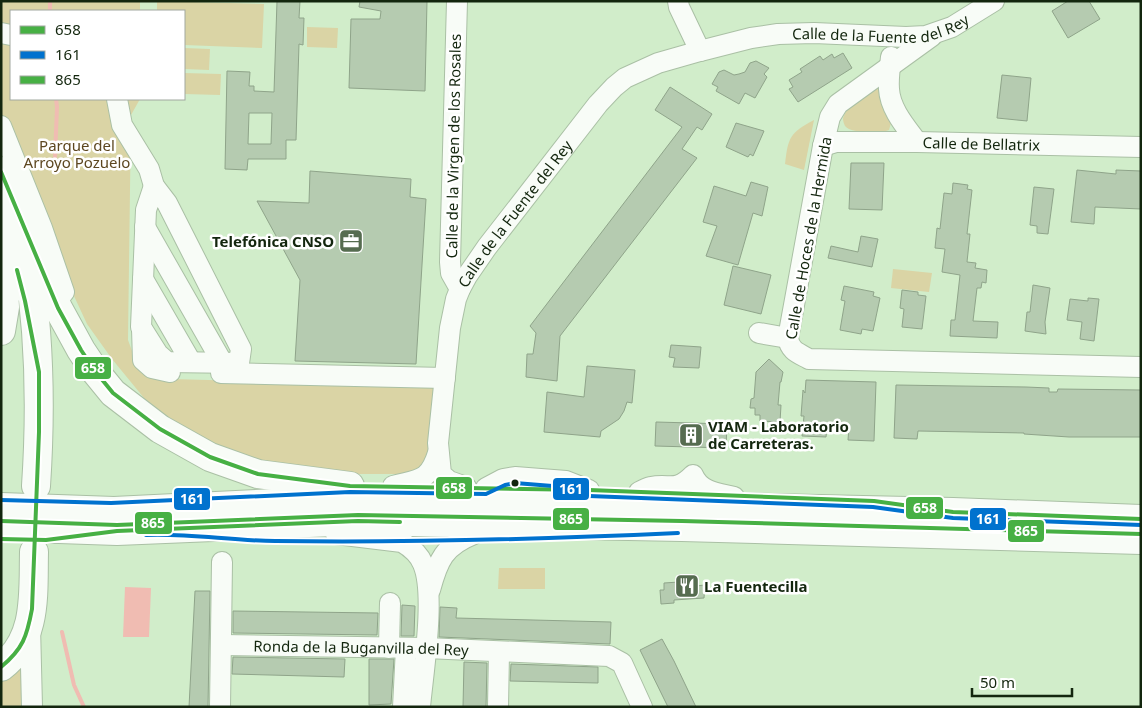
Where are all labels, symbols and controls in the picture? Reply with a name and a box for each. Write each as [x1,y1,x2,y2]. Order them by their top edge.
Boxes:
street label: Calle de la Fuente del Rey [792,9,973,47]
legend [10,10,185,100]
text: 658 [55,19,81,39]
street label: Calle de la Virgen de los Rosales [441,34,465,258]
text: 161 [55,44,81,64]
text: 865 [55,69,81,89]
street label: Calle de Bellatrix [922,132,1040,155]
park label: Parque del Arroyo Pozuelo [24,135,130,172]
street label: Calle de Hoces de la Hermida [780,135,836,341]
street label: Calle de la Fuente del Rey [453,136,577,291]
office icon: Telefónica CNSO [338,228,364,254]
place label: Telefónica CNSO [212,231,334,251]
line badge: 658 [74,356,112,380]
text: 658 [81,358,105,377]
place label: VIAM - Laboratorio de Carreteras. [708,416,849,453]
building icon: VIAM - Laboratorio de Carreteras. [678,422,704,448]
line badge: 658 [435,476,473,500]
line badge: 161 [552,477,590,501]
text: 658 [442,478,466,497]
unlabelled marker [510,478,520,488]
text: 161 [559,479,583,498]
line badge: 161 [173,487,211,511]
text: 161 [180,489,204,508]
line badge: 658 [905,496,944,520]
text: 658 [913,498,937,517]
line badge: 865 [552,507,590,531]
line badge: 161 [969,507,1007,531]
text: 865 [559,509,583,528]
text: 161 [976,509,1000,528]
line badge: 865 [134,511,173,535]
text: 865 [141,513,165,532]
line badge: 865 [1007,519,1045,543]
text: 865 [1014,521,1038,540]
restaurant icon: La Fuentecilla [674,573,700,599]
place label: La Fuentecilla [704,576,808,596]
street label: Ronda de la Buganvilla del Rey [253,635,469,660]
scale bar [972,666,1072,698]
text: 50 m [980,672,1015,692]

